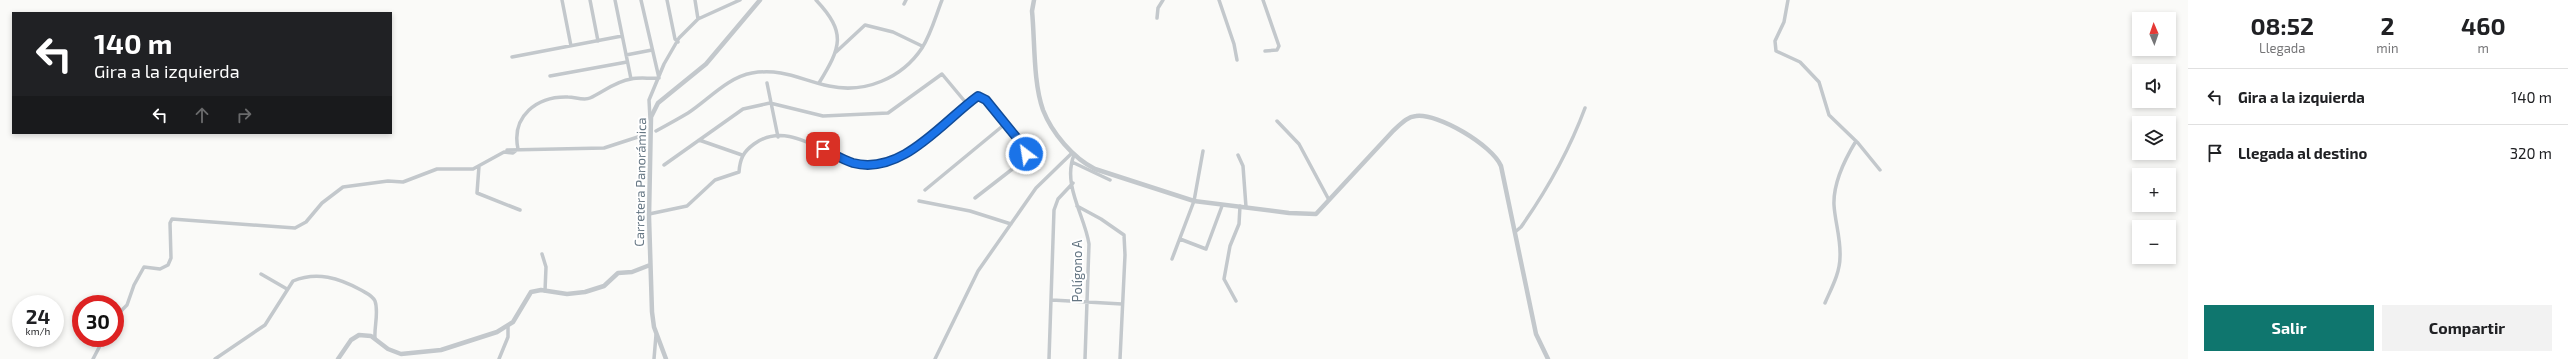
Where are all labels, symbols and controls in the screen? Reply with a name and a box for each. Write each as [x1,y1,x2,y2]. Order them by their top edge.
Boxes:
text: 08:52 [2250,11,2314,40]
text: 2 [2380,11,2394,40]
text: 460 [2461,11,2506,40]
north arrow [2132,12,2176,56]
map controls [2132,12,2176,264]
text: 140 m [94,26,172,60]
icon: left [28,28,80,80]
text: Llegada [2259,40,2305,56]
text: min [2376,40,2399,56]
text: m [2478,40,2489,56]
text: Gira a la izquierda [94,60,240,82]
button: sound [2132,64,2176,108]
icon: left [2204,86,2226,108]
text: Gira a la izquierda [2238,88,2365,106]
text: 140 m [2511,88,2552,106]
icon: left [149,104,171,126]
icon: ahead [191,104,213,126]
icon: right [233,104,255,126]
button: layers [2132,116,2176,160]
street label: Carretera Panorámica [631,117,649,247]
pin [806,132,840,166]
position arrow [1005,133,1047,175]
icon: arrive [812,138,834,160]
icon: arrive [2204,142,2226,164]
text: Llegada al destino [2238,144,2367,162]
text: 320 m [2510,144,2552,162]
button: + [2132,168,2176,212]
button: − [2132,220,2176,264]
street label: Polígono A [1069,240,1085,302]
speed limit sign: 30 [72,295,124,347]
text: 24 [26,304,50,328]
button: Salir [2204,305,2374,351]
button: Compartir [2382,305,2552,351]
text: km/h [26,325,50,337]

